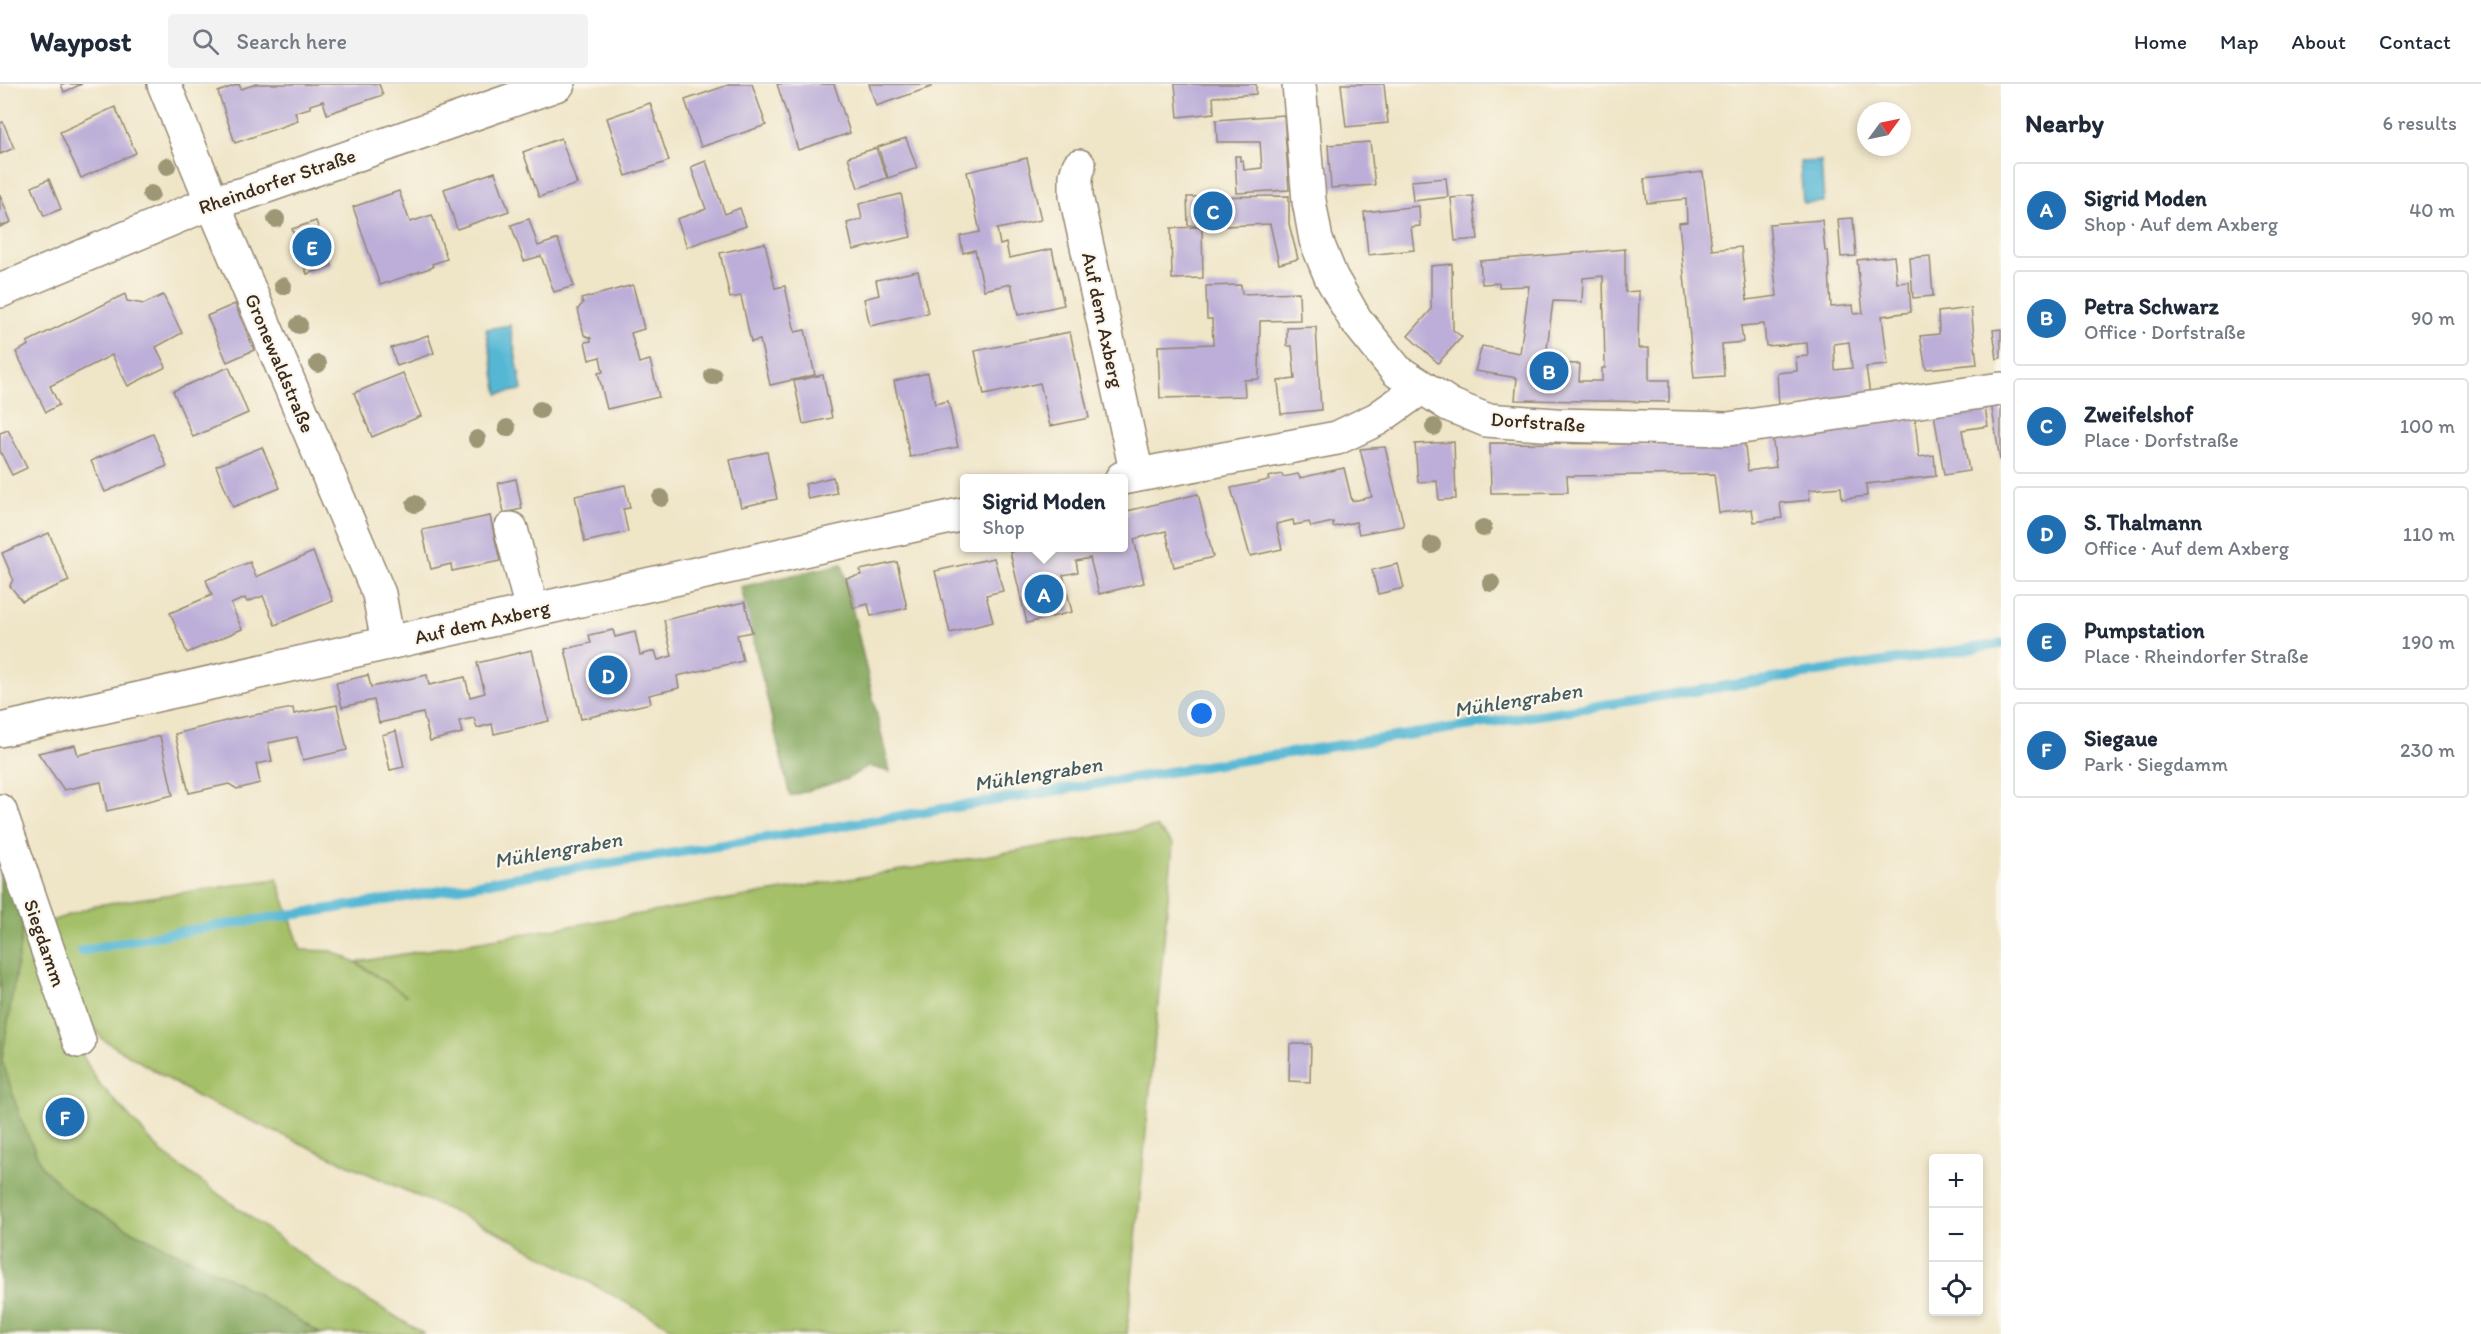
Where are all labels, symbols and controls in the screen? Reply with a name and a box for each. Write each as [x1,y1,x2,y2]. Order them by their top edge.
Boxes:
search box [168,14,588,68]
text: Waypost [30,24,132,58]
icon: search [189,25,222,58]
text: Search here [237,28,347,55]
text: Home [2134,29,2187,54]
text: Map [2220,29,2259,54]
text: About [2292,29,2346,54]
text: Contact [2379,29,2451,54]
north arrow [1857,102,1911,156]
text: Nearby [2025,107,2104,139]
text: 6 results [2383,111,2457,135]
street label: Rheindorfer Straße [195,143,359,219]
text: Sigrid Moden [2084,185,2207,212]
pin: C [1194,188,1232,234]
text: A [2040,198,2053,222]
text: 40 m [2409,198,2455,222]
text: Shop · Auf dem Axberg [2084,212,2278,236]
pin: E [292,224,332,270]
street label: Auf dem Axberg [1077,250,1129,391]
street label: Gronewaldstraße [240,290,320,436]
text: Petra Schwarz [2084,293,2219,320]
text: B [2040,306,2053,330]
text: 90 m [2411,306,2455,330]
text: Office · Dorfstraße [2084,320,2246,344]
pin: B [1530,348,1568,394]
text: Zweifelshof [2084,401,2193,428]
street label: Dorfstraße [1490,407,1586,437]
text: C [2040,414,2053,438]
text: 100 m [2400,414,2455,438]
text: Place · Dorfstraße [2084,428,2239,452]
popup [960,474,1128,552]
text: Sigrid Moden [983,488,1105,515]
text: S. Thalmann [2084,509,2202,536]
text: Shop [983,515,1025,539]
text: D [2040,522,2053,546]
text: 110 m [2403,522,2455,546]
text: Office · Auf dem Axberg [2084,536,2289,560]
pin: A [1024,572,1064,616]
street label: Auf dem Axberg [412,595,553,649]
text: Pumpstation [2084,617,2205,644]
text: E [2041,630,2052,654]
text: 190 m [2402,630,2455,654]
text: Place · Rheindorfer Straße [2084,644,2309,668]
pin: D [588,652,628,698]
water label: Mühlengraben [1452,677,1584,722]
your location [1187,699,1216,728]
text: Siegaue [2084,725,2158,752]
text: F [2041,738,2052,762]
text: 230 m [2400,738,2455,762]
water label: Mühlengraben [972,751,1104,796]
text: Park · Siegdamm [2084,752,2228,776]
water label: Mühlengraben [492,826,624,873]
street label: Siegdamm [19,896,71,990]
pin: F [46,1094,84,1140]
map controls [1929,1154,1983,1316]
button: + [1929,1154,1983,1208]
button: − [1929,1208,1983,1262]
button: locate [1929,1262,1983,1316]

